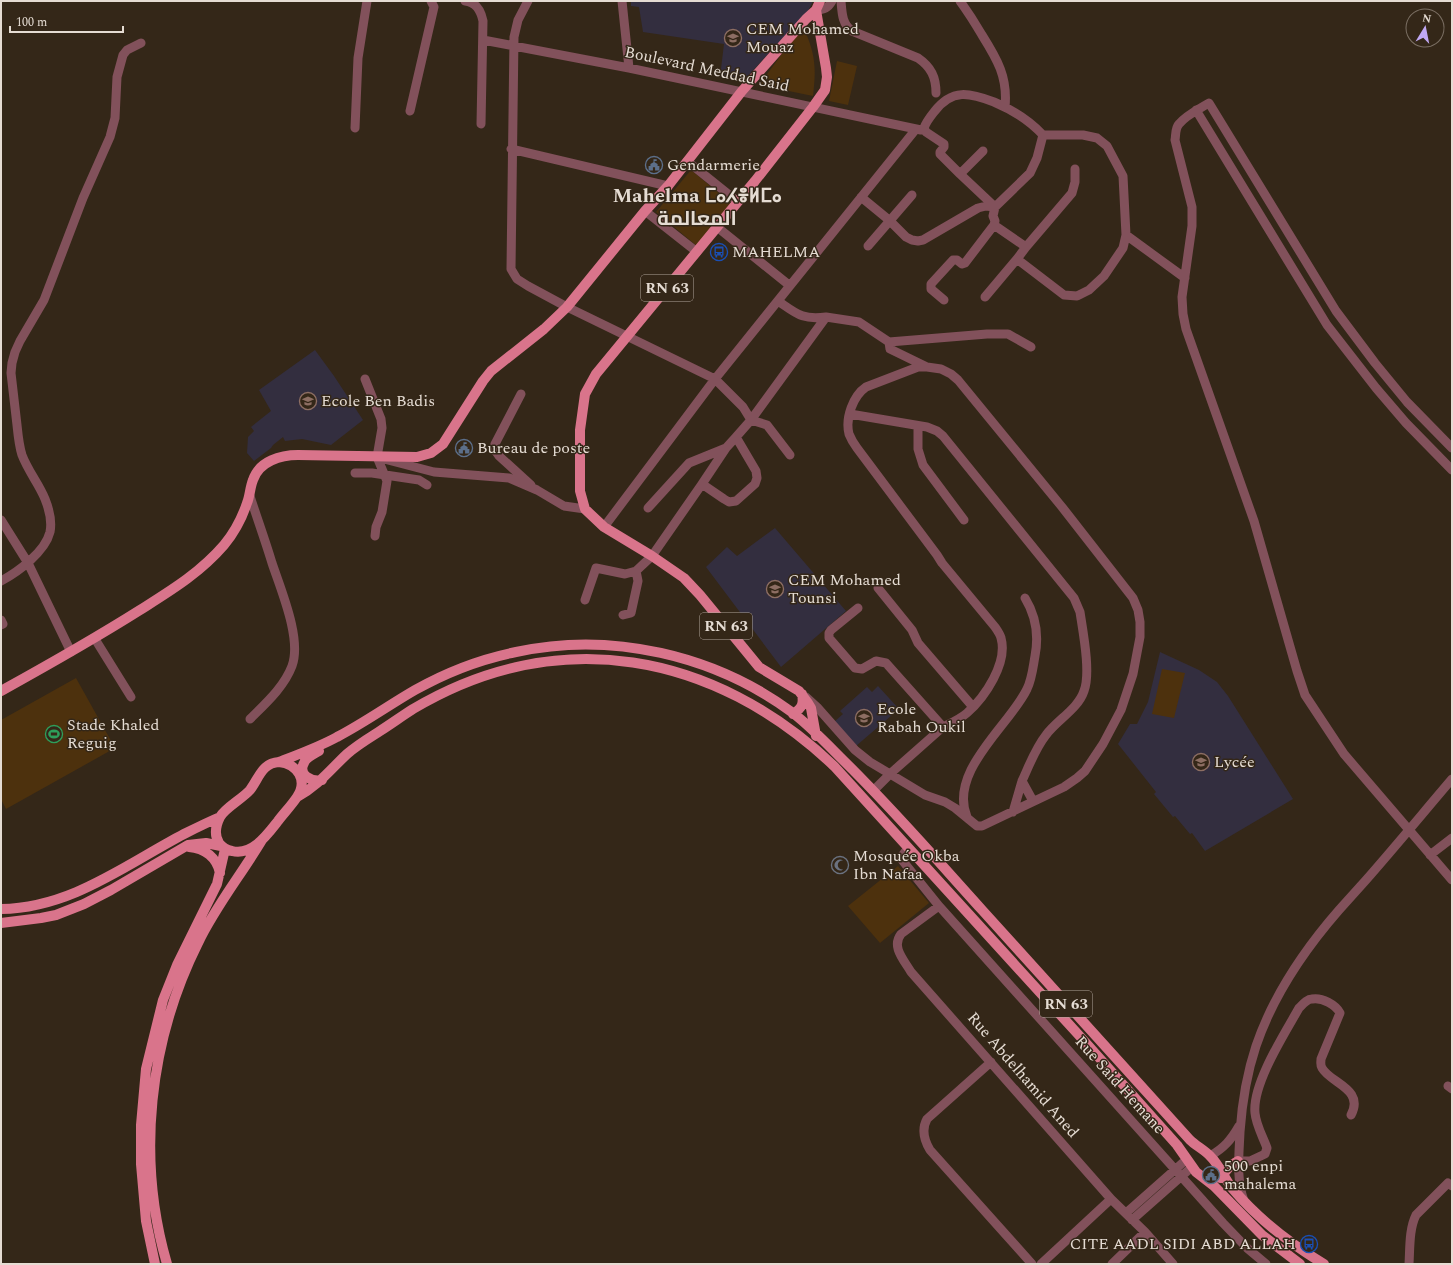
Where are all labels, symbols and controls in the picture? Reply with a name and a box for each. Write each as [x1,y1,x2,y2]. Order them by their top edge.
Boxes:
scale bar [10,8,123,34]
north arrow [1405,8,1445,48]
text: N [1421,9,1433,28]
text: 100 m [16,13,47,32]
place label: CEM Mohamed Mouaz [746,17,859,59]
school or university icon: CEM Mohamed Mouaz [723,28,743,48]
street label: Boulevard Meddad Said [622,40,792,98]
place label: Gendarmerie [667,153,760,177]
public building icon: Gendarmerie [644,155,664,175]
district label: Mahelma ⵎⴰⵃⴻⵍⵎⴰ المعالمة [612,181,782,234]
place label: MAHELMA [732,240,820,264]
bus stop icon: MAHELMA [709,242,729,262]
road number: RN 63 [641,275,693,301]
place label: Ecole Ben Badis [321,389,435,413]
school or university icon: Ecole Ben Badis [298,391,318,411]
place label: Bureau de poste [477,436,590,460]
public building icon: Bureau de poste [454,438,474,458]
place label: CEM Mohamed Tounsi [788,568,901,610]
school or university icon: CEM Mohamed Tounsi [765,579,785,599]
road number: RN 63 [700,613,752,639]
place label: Ecole Rabah Oukil [877,697,966,739]
school or university icon: Ecole Rabah Oukil [854,708,874,728]
place label: Stade Khaled Reguig [67,713,159,755]
sports icon: Stade Khaled Reguig [44,724,64,744]
place label: Lycée [1214,750,1255,774]
school or university icon: Lycée [1191,752,1211,772]
place label: Mosquée Okba Ibn Nafaa [853,844,960,886]
mosque icon: Mosquée Okba Ibn Nafaa [830,855,850,875]
road number: RN 63 [1040,991,1092,1017]
street label: Rue Abdelhamid Aned [961,1007,1085,1143]
street label: Rue Said Hemane [1069,1030,1171,1140]
place label: 500 enpi mahalema [1224,1154,1297,1196]
public building icon: 500 enpi mahalema [1201,1165,1221,1185]
place label: CITE AADL SIDI ABD ALLAH [1070,1232,1296,1256]
bus stop icon: CITE AADL SIDI ABD ALLAH [1299,1234,1319,1254]

